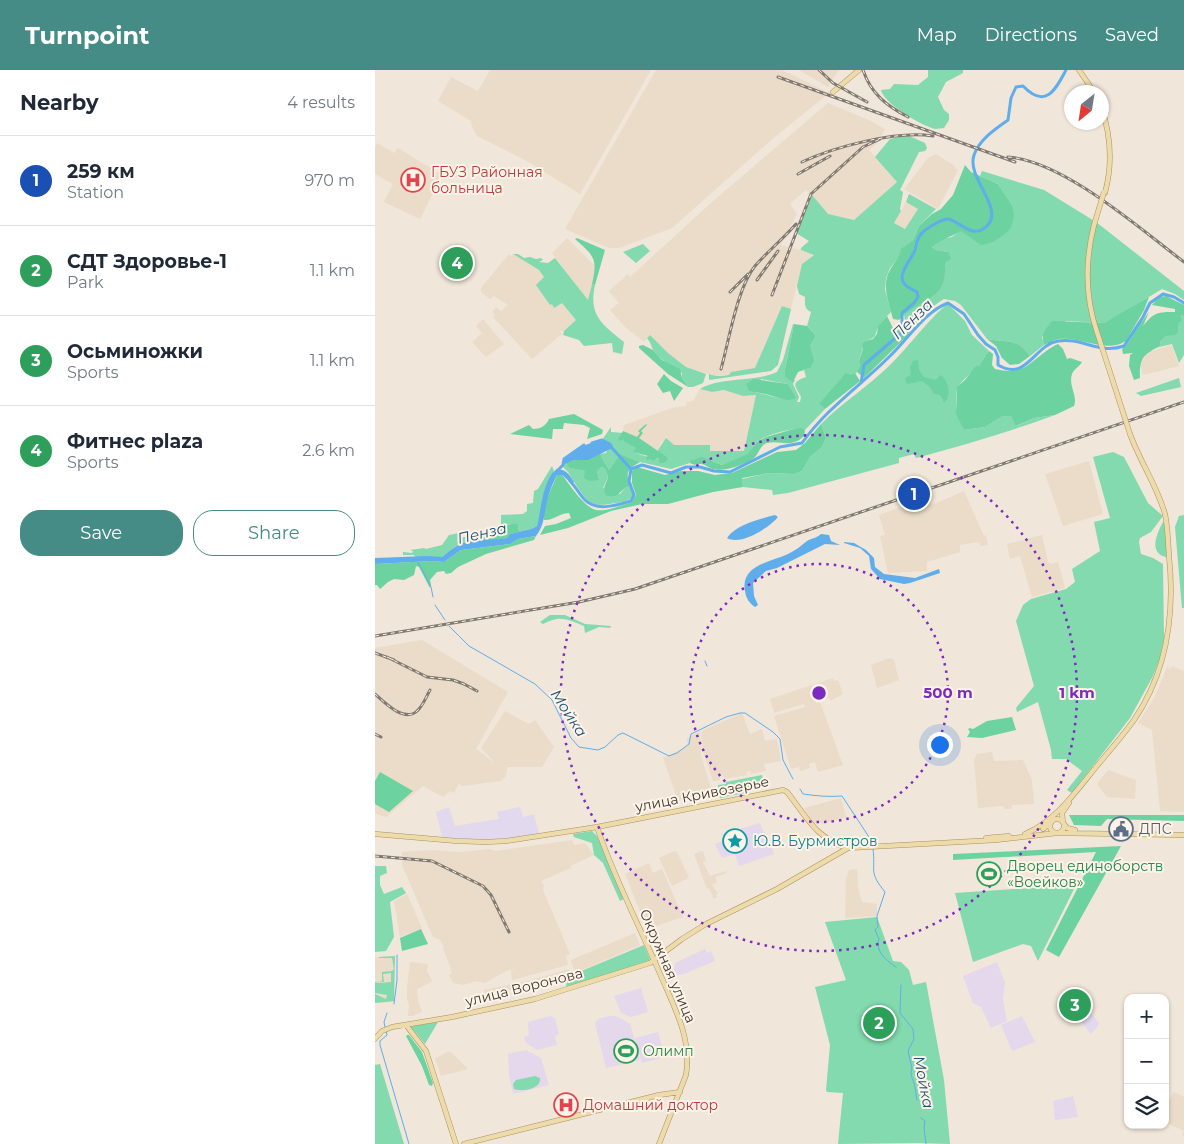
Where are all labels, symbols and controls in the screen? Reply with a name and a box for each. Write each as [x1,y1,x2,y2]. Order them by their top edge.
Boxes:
text: Turnpoint [25,21,149,50]
text: Map [917,24,957,46]
text: Directions [985,24,1077,46]
text: Saved [1105,24,1159,46]
north arrow [1064,85,1109,130]
text: Nearby [20,90,99,115]
text: 4 results [287,93,355,112]
text: 259 км [67,160,135,183]
place label: ГБУЗ Районная больница [431,163,543,197]
hospital icon: ГБУЗ Районная больница [400,167,426,193]
text: 1 [33,171,39,190]
text: 970 m [305,171,355,190]
text: Station [67,183,124,202]
pin: 4 [441,244,473,282]
text: СДТ Здоровье-1 [67,250,227,273]
text: 2 [31,261,41,280]
text: 1.1 km [310,261,355,280]
text: Park [67,273,104,292]
water label: Пенза [887,295,937,343]
text: Осьминожки [67,340,203,363]
text: 3 [31,351,41,370]
text: 1.1 km [310,351,355,370]
text: Sports [67,363,119,382]
text: Фитнес plaza [67,430,203,453]
text: 4 [30,441,42,460]
text: 2.6 km [302,441,355,460]
text: Sports [67,453,119,472]
pin: 1 [898,475,930,513]
button: Save [20,510,183,556]
button: Share [193,510,355,556]
water label: Пенза [455,518,509,548]
text: 500 m [923,683,973,702]
text: 1 km [1059,683,1095,702]
centre of rings [810,684,828,702]
water label: Мойка [547,686,591,740]
your location [927,732,953,758]
street label: улица Кривозерье [633,772,770,816]
public building icon: ДПС [1108,816,1134,842]
place label: ДПС [1139,820,1172,838]
place icon: Ю.В. Бурмистров [722,828,748,854]
place label: Ю.В. Бурмистров [753,832,878,850]
place label: Дворец единоборств «Воейков» [1007,857,1163,891]
sports icon: Дворец единоборств «Воейков» [976,861,1002,887]
street label: Окружная улица [636,906,700,1026]
street label: улица Воронова [462,964,585,1011]
pin: 3 [1059,986,1091,1024]
map controls [1124,994,1169,1129]
button: + [1124,994,1169,1039]
pin: 2 [863,1004,895,1042]
sports icon: Олимп [613,1038,639,1064]
button: − [1124,1039,1169,1084]
place label: Олимп [643,1042,694,1060]
water label: Мойка [910,1054,938,1110]
button: layers [1124,1084,1169,1129]
hospital icon: Домашний доктор [553,1092,579,1118]
place label: Домашний доктор [583,1096,718,1114]

